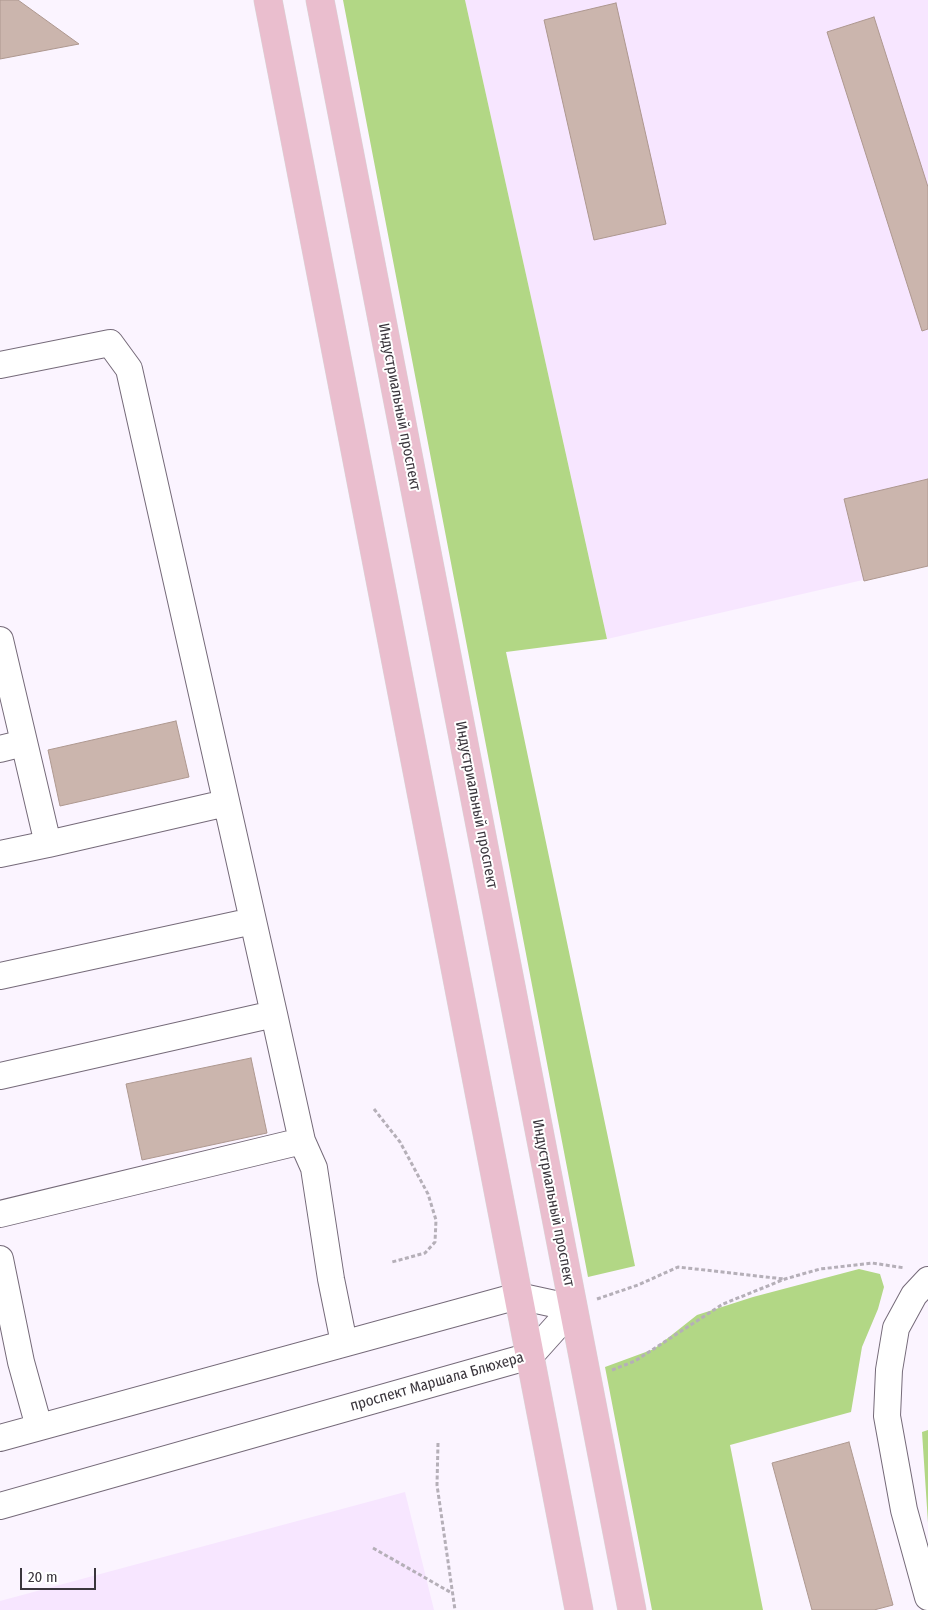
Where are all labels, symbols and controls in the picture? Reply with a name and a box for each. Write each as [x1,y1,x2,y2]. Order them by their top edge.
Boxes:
street label: Индустриальный проспект [374,322,424,492]
street label: Индустриальный проспект [451,720,501,890]
street label: Индустриальный проспект [528,1118,578,1288]
street label: проспект Маршала Блюхера [348,1349,526,1415]
scale bar [22,1558,99,1590]
text: 20 m [28,1568,58,1586]

